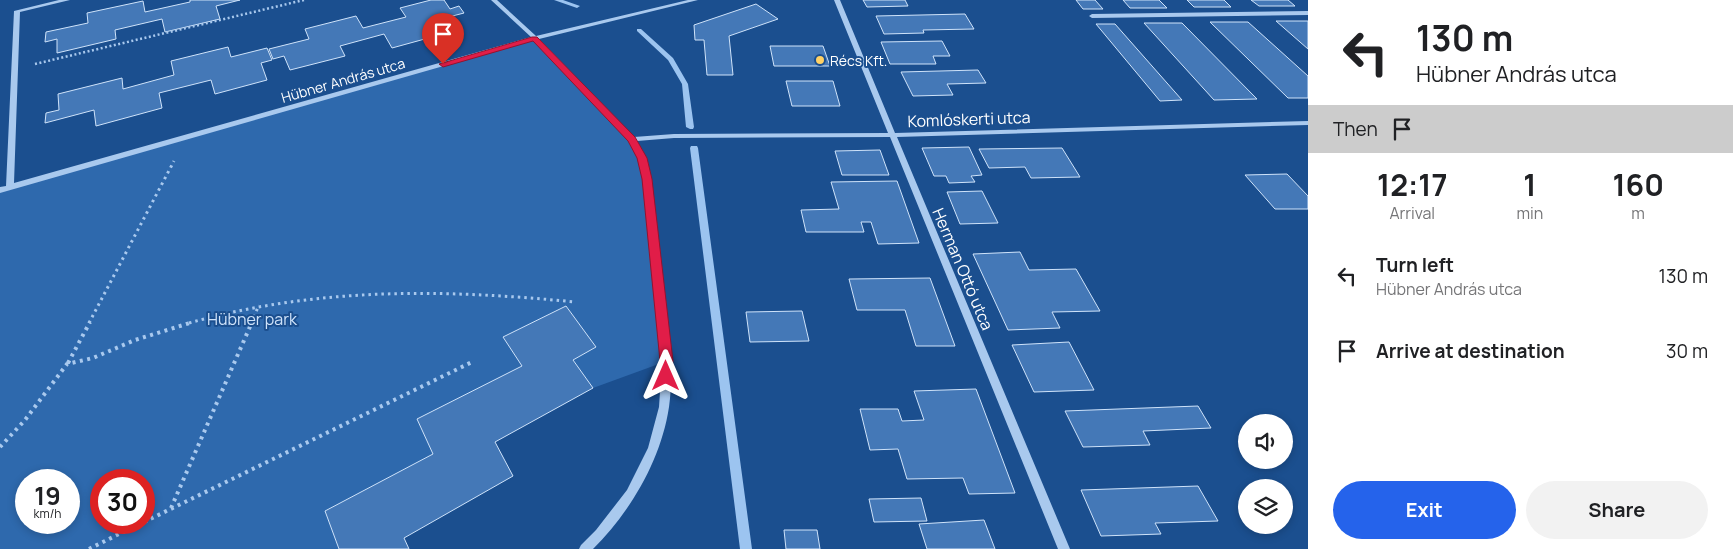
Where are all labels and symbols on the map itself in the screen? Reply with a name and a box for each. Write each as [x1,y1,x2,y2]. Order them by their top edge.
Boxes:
pin [422,13,464,64]
place label: Récs Kft. [830,51,887,70]
street label: Hübner András utca [279,53,407,107]
marker: Récs Kft. [814,54,826,66]
street label: Komlóskerti utca [907,106,1031,132]
street label: Herman Ottó utca [927,205,999,333]
park label: Hübner park [207,308,298,330]
position arrow [639,349,691,401]
speed limit sign: 30 [90,469,155,534]

